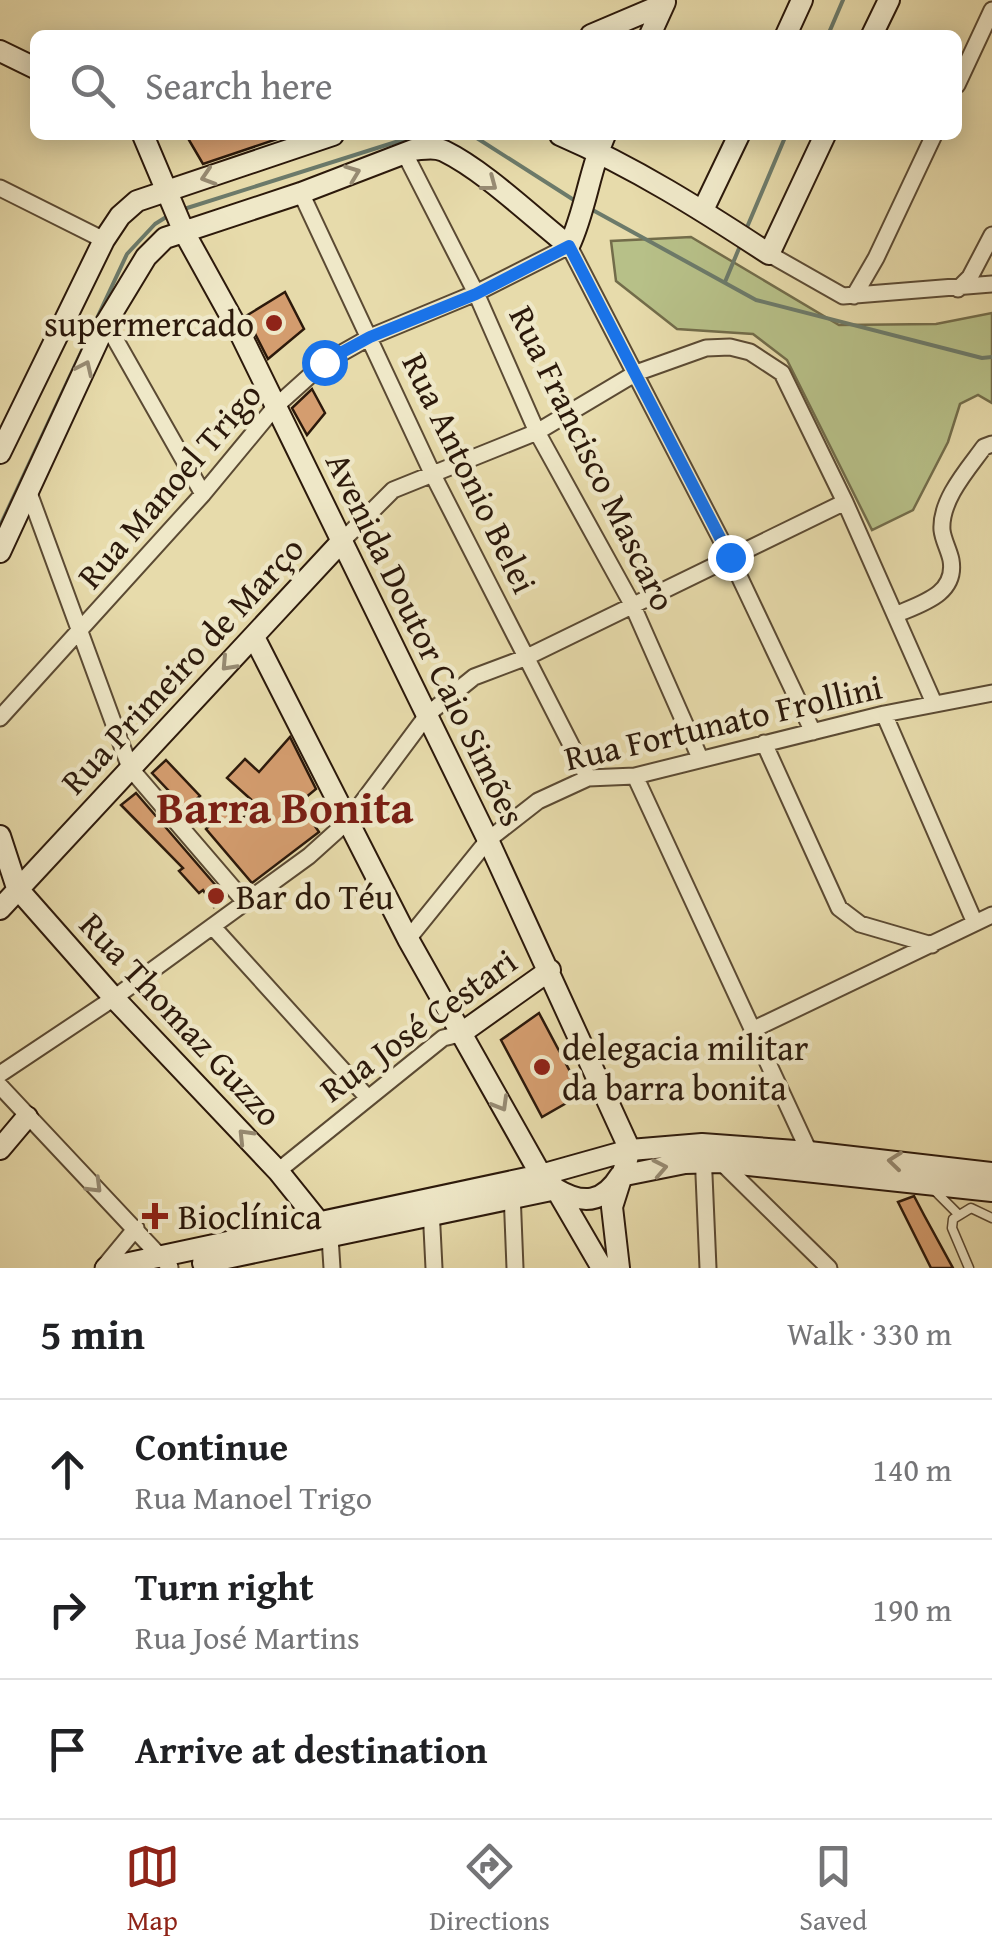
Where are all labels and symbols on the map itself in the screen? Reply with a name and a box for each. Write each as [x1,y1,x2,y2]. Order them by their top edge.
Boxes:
one-way arrow [200,165,217,186]
one-way arrow [343,165,361,185]
one-way arrow [479,172,497,189]
street label: Rua Francisco Mascaro [497,297,689,619]
place label: supermercado [44,298,254,349]
marker: supermercado [263,312,285,334]
route start [302,340,348,386]
street label: Rua Antonio Belei [390,344,550,602]
one-way arrow [73,360,93,378]
street label: Rua Manoel Trigo [65,370,273,600]
street label: Avenida Doutor Caio Simões [313,444,539,834]
street label: Rua Primeiro de Março [49,525,315,805]
route end [708,535,754,581]
one-way arrow [222,652,240,671]
street label: Rua Fortunato Frollini [559,661,887,783]
district label: Barra Bonita [156,774,414,839]
place label: Bar do Téu [236,871,394,922]
marker: Bar do Téu [205,885,227,907]
street label: Rua Thomaz Guzzo [68,900,294,1138]
street label: Rua José Cestari [309,936,527,1114]
place label: delegacia militar da barra bonita [562,1022,808,1113]
marker: delegacia militar da barra bonita [531,1056,553,1078]
one-way arrow [489,1093,508,1111]
one-way arrow [239,1129,257,1148]
one-way arrow [887,1151,903,1172]
one-way arrow [651,1158,668,1179]
one-way arrow [83,1175,101,1193]
place label: Bioclínica [178,1191,322,1242]
marker: Bioclínica [142,1203,168,1229]

